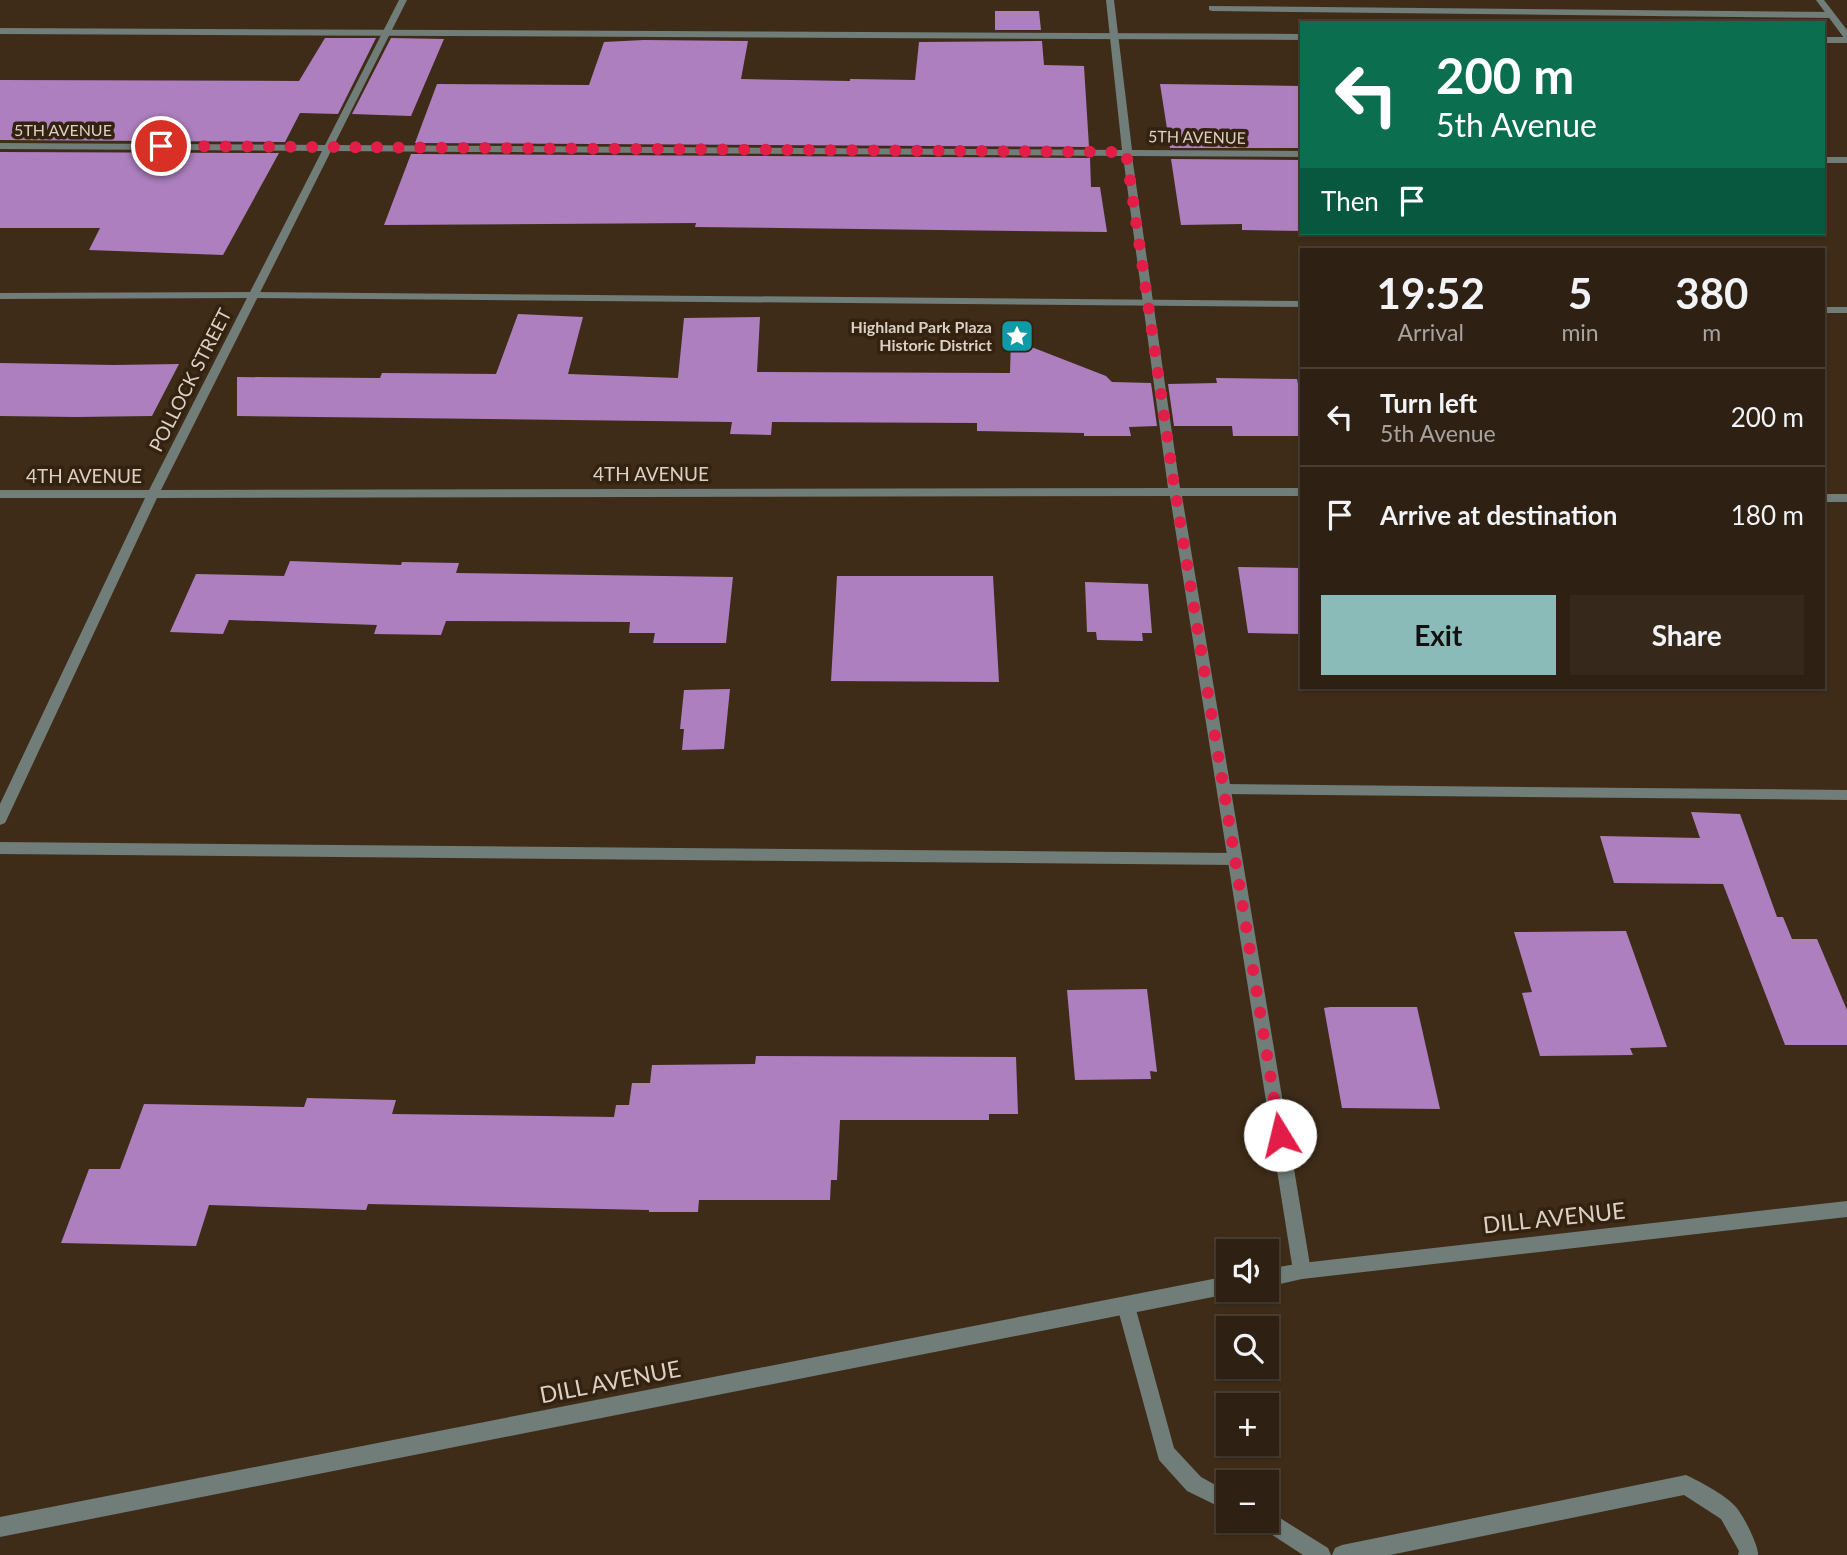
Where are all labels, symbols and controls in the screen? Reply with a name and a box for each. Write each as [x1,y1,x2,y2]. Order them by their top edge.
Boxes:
text: 200 m [1436,46,1574,104]
icon: left [1321,49,1412,140]
text: 5th Avenue [1436,105,1597,144]
pin [131,116,191,176]
street label: 5TH AVENUE [14,120,112,139]
street label: 5TH AVENUE [1148,126,1246,147]
icon: arrive [142,127,180,165]
icon: arrive [1393,182,1431,220]
text: Then [1321,185,1379,217]
text: 19:52 [1377,268,1485,318]
text: 5 [1568,268,1592,318]
text: 380 [1675,268,1748,318]
street label: POLLOCK STREET [144,304,236,455]
place label: Highland Park Plaza Historic District [851,317,992,354]
place icon: Highland Park Plaza Historic District [998,317,1036,355]
text: Arrival [1398,318,1464,346]
text: min [1561,318,1599,346]
text: m [1702,318,1721,346]
text: Turn left [1380,387,1477,419]
icon: left [1321,398,1359,436]
text: 200 m [1731,401,1804,433]
text: 5th Avenue [1380,419,1496,447]
street label: 4TH AVENUE [593,462,709,485]
street label: 4TH AVENUE [26,464,142,487]
icon: arrive [1321,496,1359,534]
text: Arrive at destination [1380,499,1617,531]
text: 180 m [1731,499,1804,531]
button: Exit [1321,595,1556,675]
button: Share [1570,595,1804,675]
position arrow [1243,1098,1317,1172]
street label: DILL AVENUE [1481,1196,1626,1238]
map controls [1216,1239,1279,1533]
button: sound [1216,1239,1279,1302]
button: search [1216,1316,1279,1379]
street label: DILL AVENUE [537,1354,683,1408]
button: + [1216,1393,1279,1456]
button: − [1216,1470,1279,1533]

